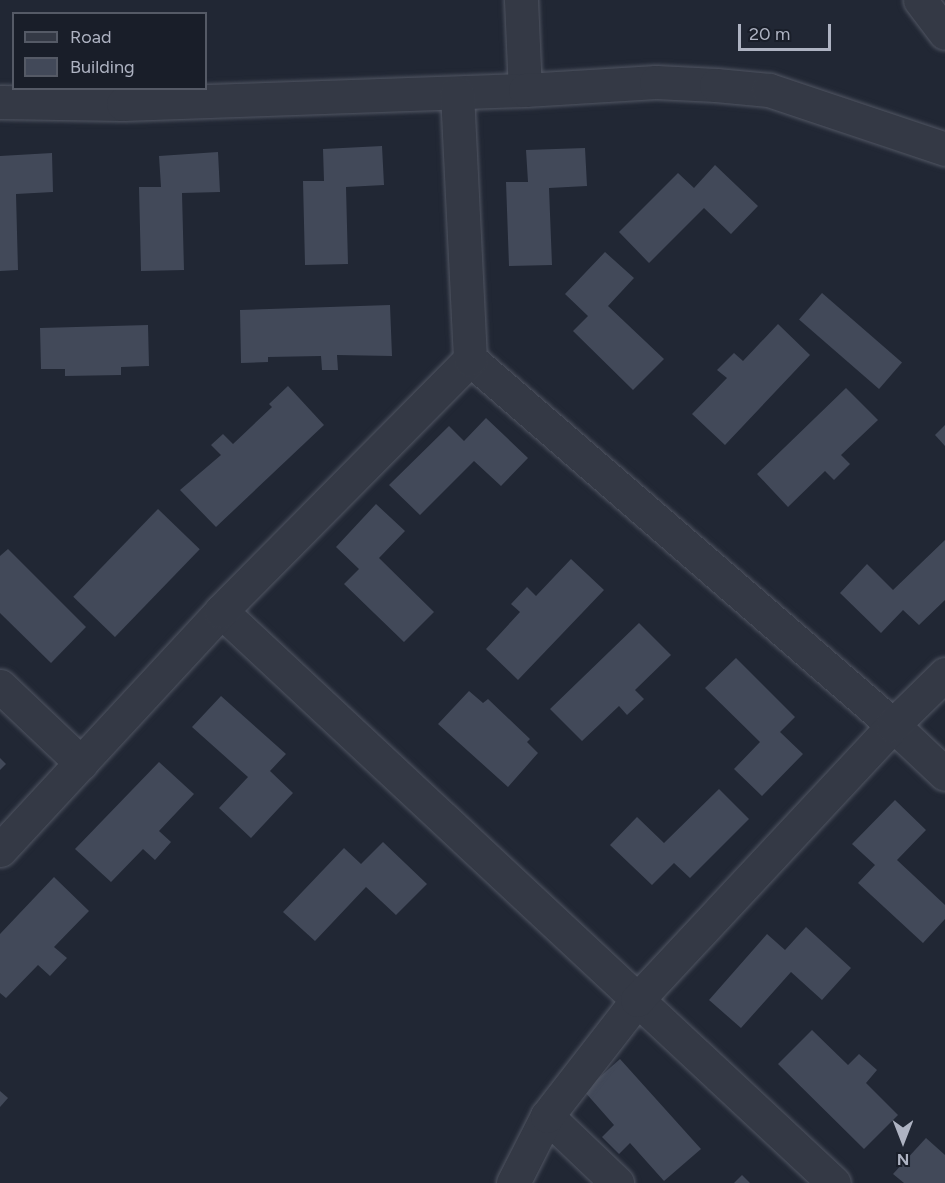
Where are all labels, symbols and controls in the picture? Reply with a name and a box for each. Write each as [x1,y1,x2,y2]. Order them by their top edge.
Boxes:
legend [12,12,207,90]
scale bar [741,12,834,50]
text: 20 m [749,23,790,45]
text: Road [70,26,111,48]
text: Building [70,56,135,78]
north arrow [873,1111,933,1171]
text: N [897,1150,909,1169]

